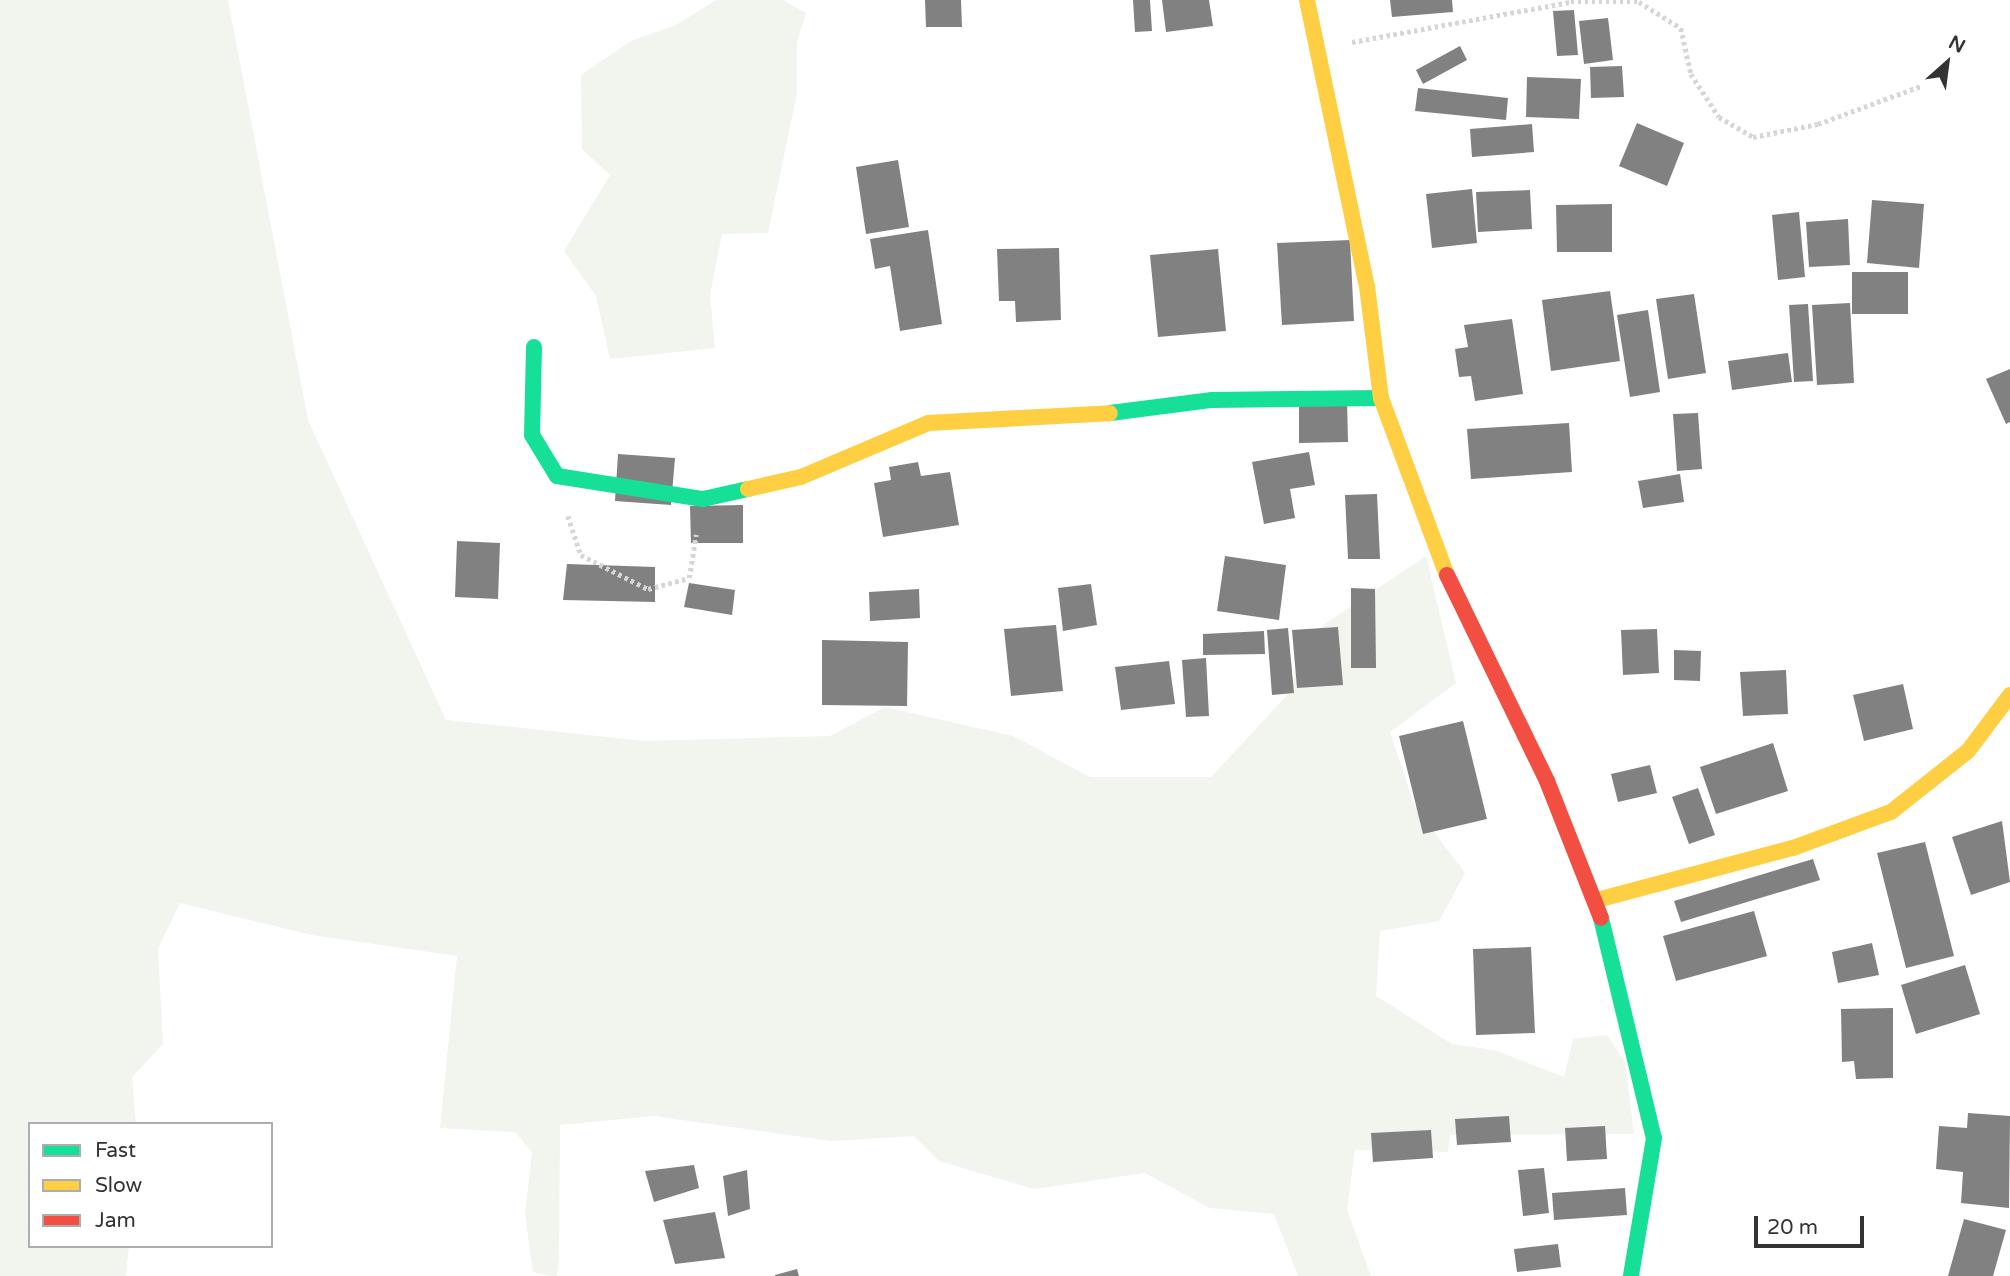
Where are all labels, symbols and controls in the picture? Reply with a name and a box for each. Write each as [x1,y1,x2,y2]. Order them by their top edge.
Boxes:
north arrow [1912,28,1982,98]
text: N [1945,31,1969,58]
legend [28,1122,273,1248]
text: Fast [95,1138,136,1163]
text: Slow [95,1173,142,1198]
scale bar [1758,1202,1868,1246]
text: Jam [95,1208,136,1233]
text: 20 m [1767,1215,1818,1240]

